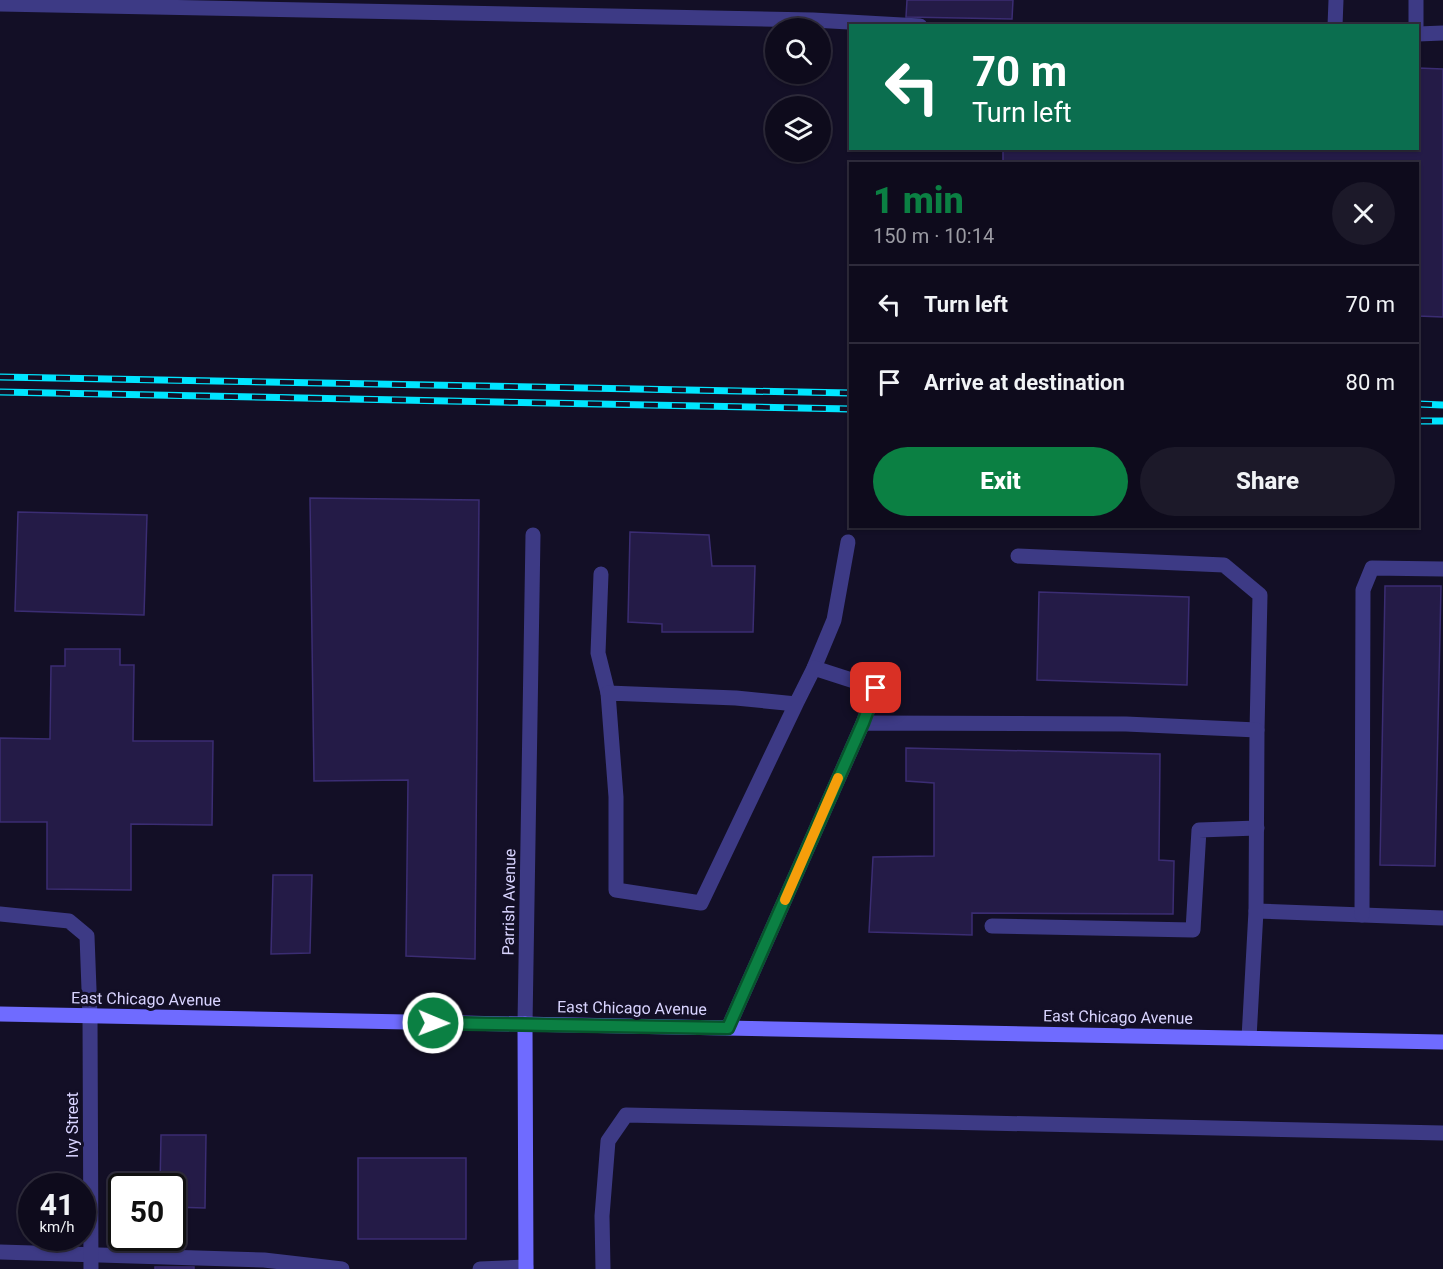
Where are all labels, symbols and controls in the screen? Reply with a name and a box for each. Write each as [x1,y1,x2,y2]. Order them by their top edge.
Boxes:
map controls [765,18,831,162]
button: search [765,18,831,84]
text: 70 m [972,47,1067,96]
icon: left [873,48,951,126]
button: layers [765,96,831,162]
text: Turn left [972,97,1072,129]
text: 1 min [873,180,964,222]
button: close [1332,182,1395,245]
text: 150 m · 10:14 [873,224,994,248]
icon: left [873,288,906,321]
text: Turn left [924,292,1008,317]
text: 70 m [1346,292,1395,317]
icon: arrive [873,366,906,399]
text: Arrive at destination [924,370,1125,395]
text: 80 m [1346,370,1395,395]
button: Exit [873,447,1128,516]
button: Share [1140,447,1395,516]
pin [850,662,901,713]
icon: arrive [859,671,892,704]
street label: Parrish Avenue [499,848,519,956]
street label: East Chicago Avenue [71,988,221,1010]
position arrow [401,991,465,1055]
street label: East Chicago Avenue [557,997,707,1019]
street label: East Chicago Avenue [1043,1006,1193,1028]
street label: Ivy Street [63,1092,82,1158]
speed limit sign: 50 [108,1173,186,1251]
text: 41 [40,1187,74,1222]
text: km/h [39,1218,75,1236]

